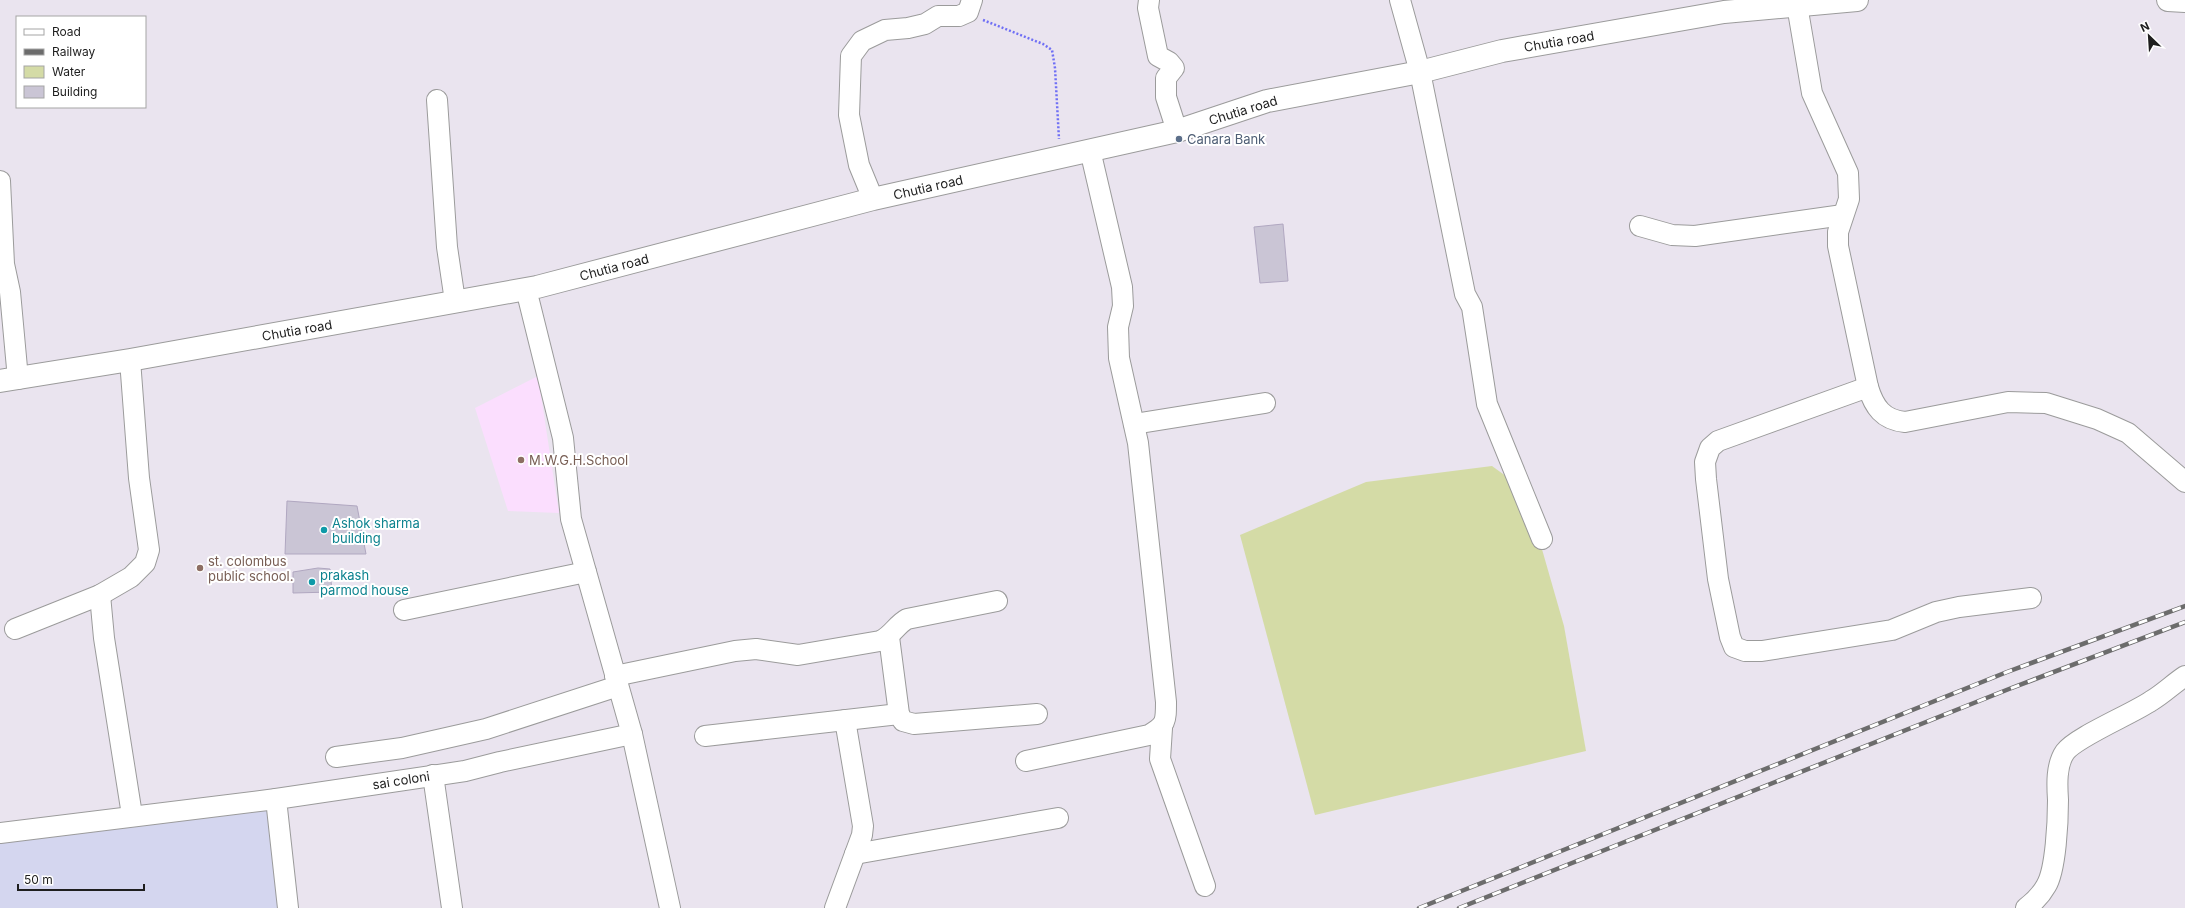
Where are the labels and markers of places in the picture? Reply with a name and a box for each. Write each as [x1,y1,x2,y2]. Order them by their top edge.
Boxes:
place label: Canara Bank [1187,131,1265,147]
marker: Canara Bank [1174,134,1184,144]
place label: M.W.G.H.School [529,452,628,468]
marker: M.W.G.H.School [516,455,526,465]
place label: Ashok sharma building [332,515,420,546]
marker: Ashok sharma building [319,525,329,535]
place label: st. colombus public school. [208,553,293,584]
marker: st. colombus public school. [195,563,205,573]
place label: prakash parmod house [320,567,409,598]
marker: prakash parmod house [307,577,317,587]

